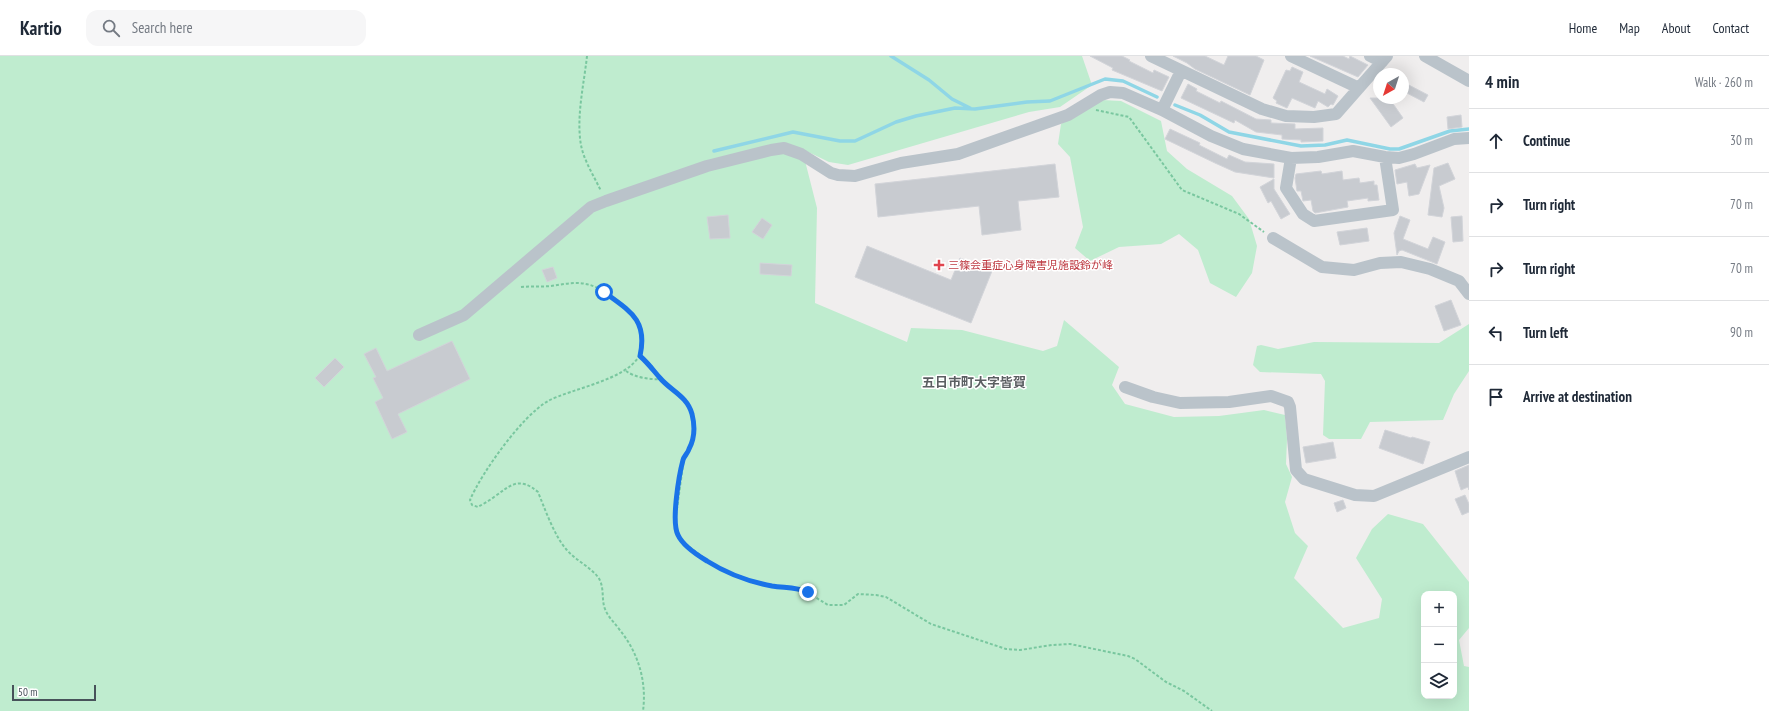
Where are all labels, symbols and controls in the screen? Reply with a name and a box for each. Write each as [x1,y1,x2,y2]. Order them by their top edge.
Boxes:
search box [86,10,366,46]
text: Kartio [20,16,62,40]
icon: search [100,17,122,39]
text: Search here [132,18,193,37]
text: Home [1569,19,1597,37]
text: Map [1619,19,1640,37]
text: About [1662,19,1691,37]
text: Contact [1713,19,1749,37]
north arrow [1373,68,1409,104]
text: 4 min [1485,71,1519,93]
text: Walk · 260 m [1695,74,1753,91]
icon: ahead [1485,130,1507,152]
text: Continue [1523,131,1570,150]
text: 30 m [1730,132,1753,149]
icon: right [1485,194,1507,216]
text: Turn right [1523,195,1575,214]
text: 70 m [1730,196,1753,213]
place label: 三篠会重症心身障害児施設鈴が峰 [948,258,1113,272]
icon: right [1485,258,1507,280]
marker: 三篠会重症心身障害児施設鈴が峰 [933,259,945,271]
text: Turn right [1523,259,1575,278]
text: 70 m [1730,260,1753,277]
route start [595,283,613,301]
icon: left [1485,322,1507,344]
text: Turn left [1523,323,1568,342]
text: 90 m [1730,324,1753,341]
district label: 五日市町大字皆賀 [922,374,1026,391]
icon: arrive [1485,386,1507,408]
text: Arrive at destination [1523,387,1632,406]
route end [799,583,817,601]
map controls [1421,591,1457,699]
button: + [1421,591,1457,627]
button: − [1421,627,1457,663]
button: layers [1421,663,1457,699]
scale bar [12,683,96,702]
text: 50 m [18,685,37,699]

